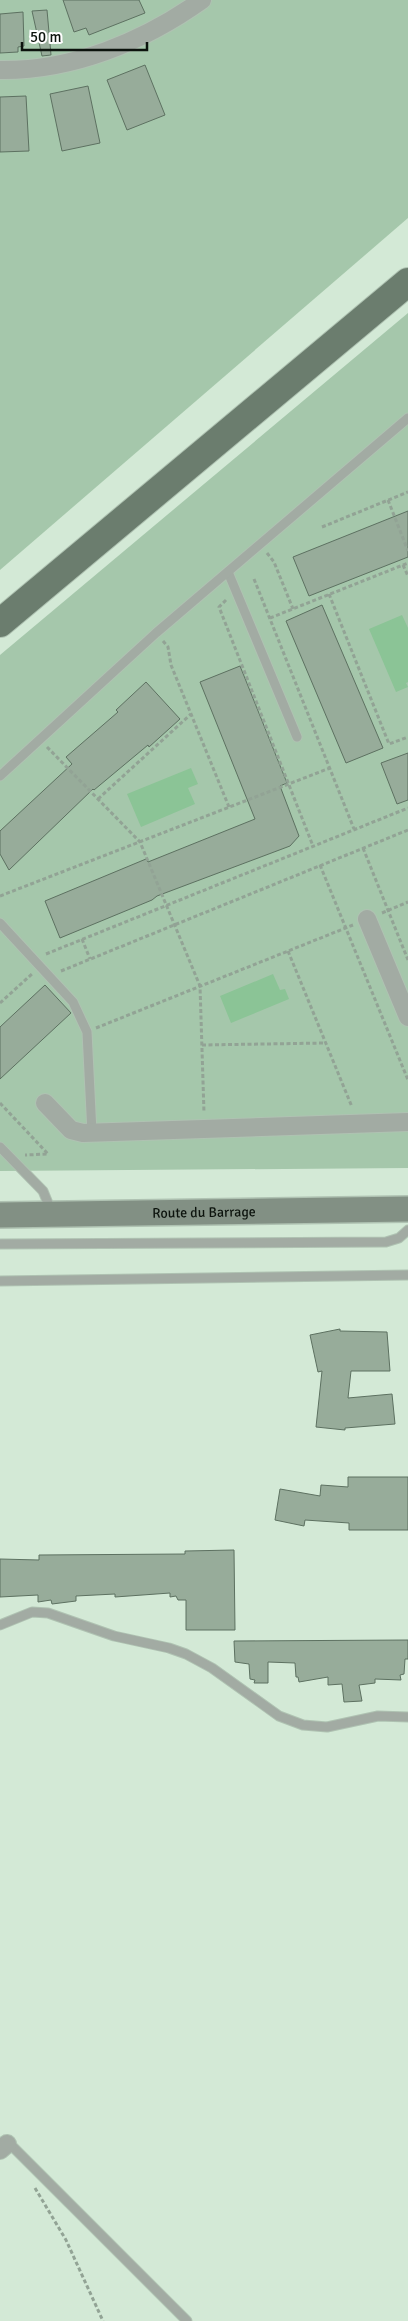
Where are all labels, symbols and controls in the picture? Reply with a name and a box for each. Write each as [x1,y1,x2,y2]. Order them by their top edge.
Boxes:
scale bar [22,20,148,52]
text: 50 m [30,28,61,46]
street label: Route du Barrage [152,1203,256,1222]

